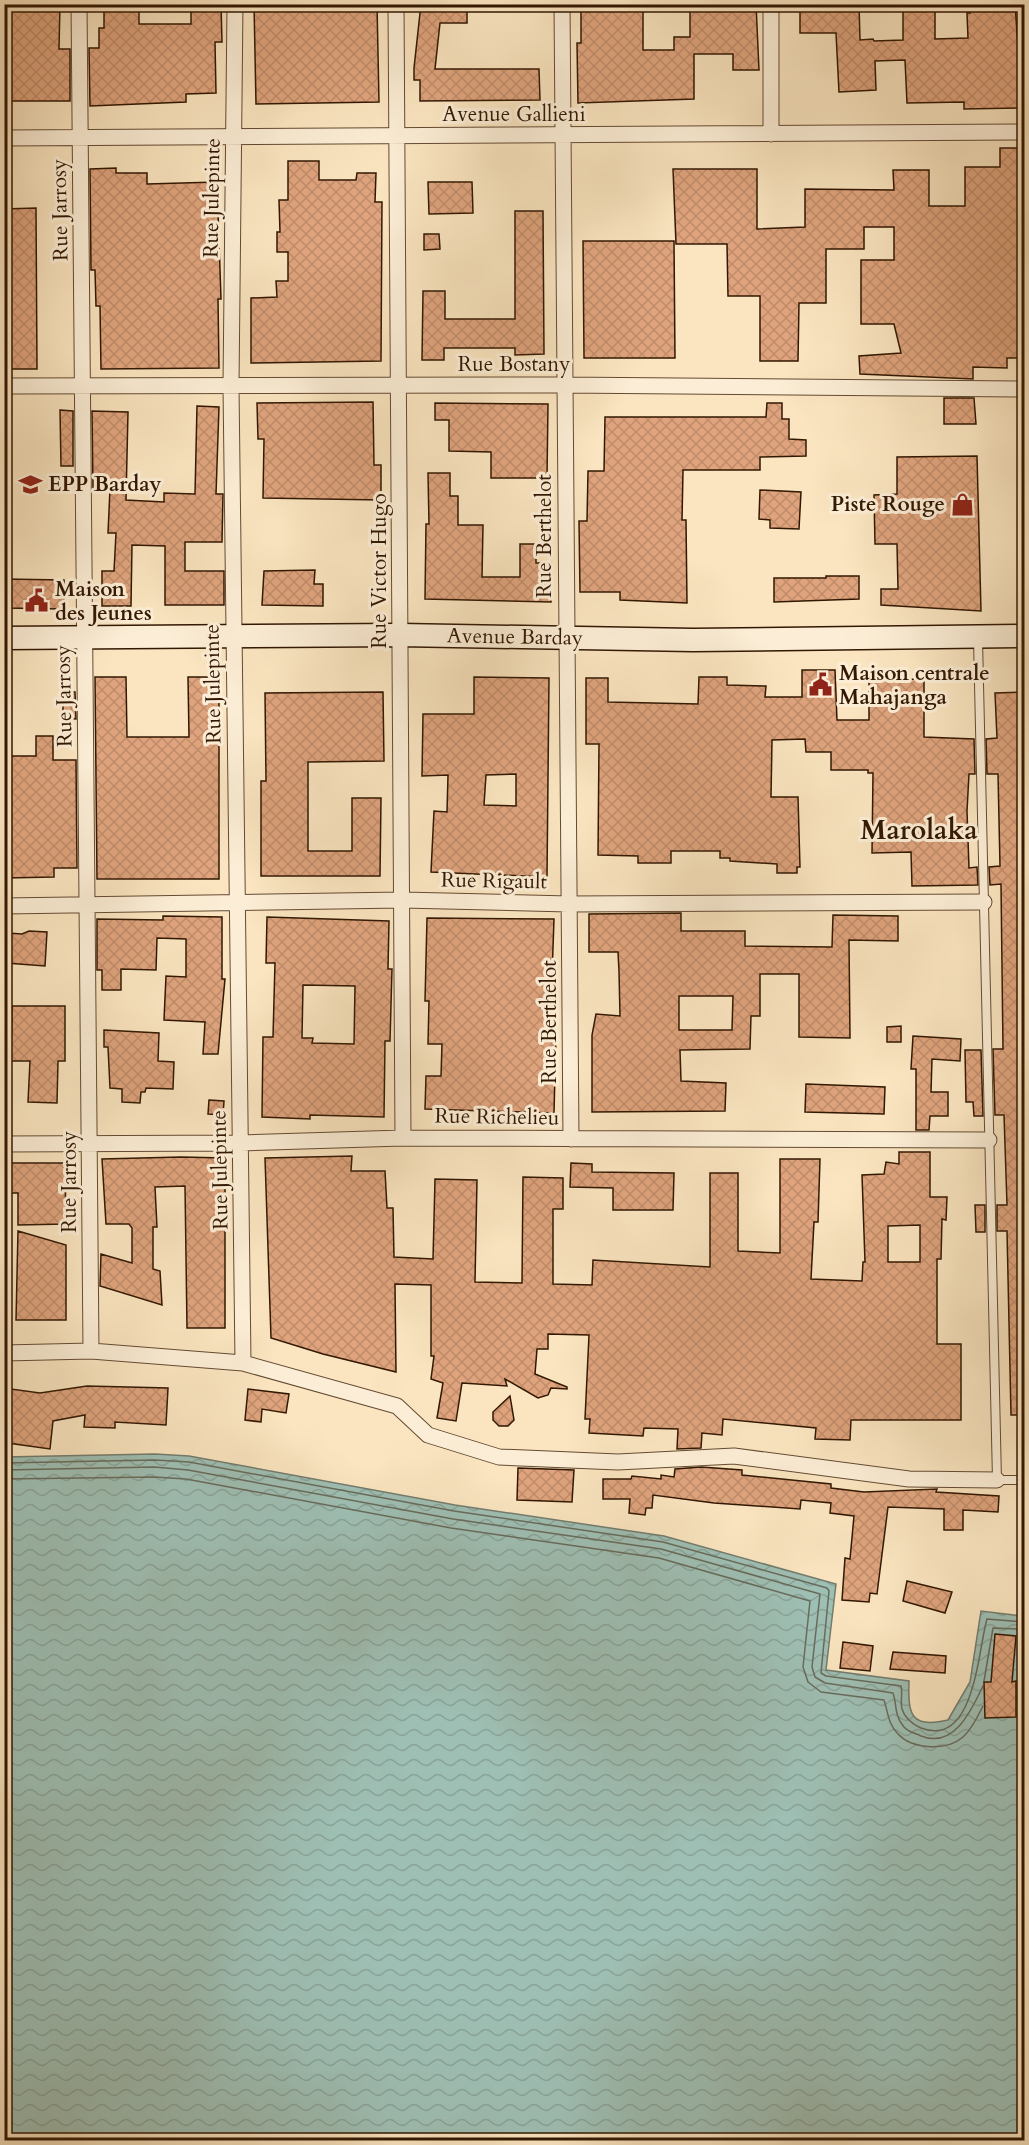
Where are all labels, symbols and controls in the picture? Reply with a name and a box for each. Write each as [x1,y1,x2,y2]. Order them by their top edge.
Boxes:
street label: Avenue Gallieni [442,100,586,129]
street label: Rue Julepinte [196,138,228,258]
street label: Rue Jarrosy [45,159,75,261]
street label: Rue Bostany [458,350,570,379]
place label: EPP Barday [48,470,162,499]
school or university icon: EPP Barday [17,471,43,497]
street label: Rue Berthelot [530,474,559,598]
place label: Piste Rouge [831,490,945,519]
shop icon: Piste Rouge [950,491,976,517]
street label: Rue Victor Hugo [365,493,394,649]
place label: Maison des Jeunes [55,575,152,628]
public building icon: Maison des Jeunes [24,588,50,614]
street label: Avenue Barday [447,621,583,653]
street label: Rue Julepinte [197,624,229,744]
street label: Rue Jarrosy [49,645,79,747]
place label: Maison centrale Mahajanga [839,659,990,712]
public building icon: Maison centrale Mahajanga [808,672,834,698]
district label: Marolaka [860,812,978,849]
street label: Rue Rigault [441,866,548,896]
street label: Rue Berthelot [535,960,564,1084]
street label: Rue Richelieu [434,1101,560,1133]
street label: Rue Julepinte [204,1110,236,1230]
street label: Rue Jarrosy [55,1131,84,1233]

